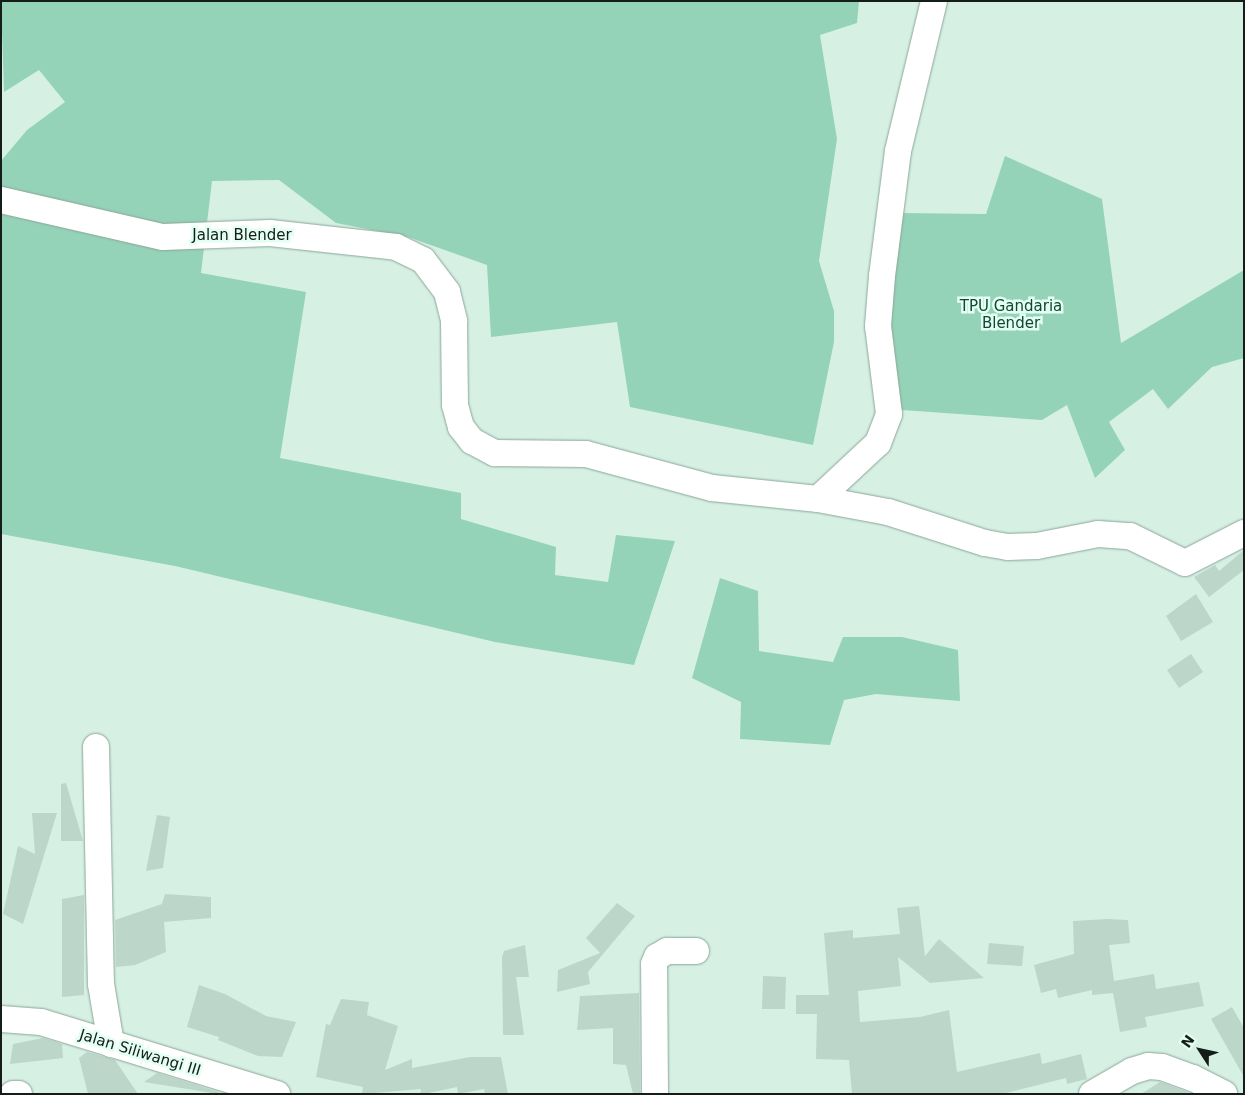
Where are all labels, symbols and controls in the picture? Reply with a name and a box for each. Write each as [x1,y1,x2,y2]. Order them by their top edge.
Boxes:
street label: Jalan Blender [192,227,292,245]
park label: TPU Gandaria Blender [960,297,1062,332]
north arrow [1175,1025,1225,1075]
street label: Jalan Siliwangi III [77,1026,203,1080]
text: N [1178,1032,1198,1051]

